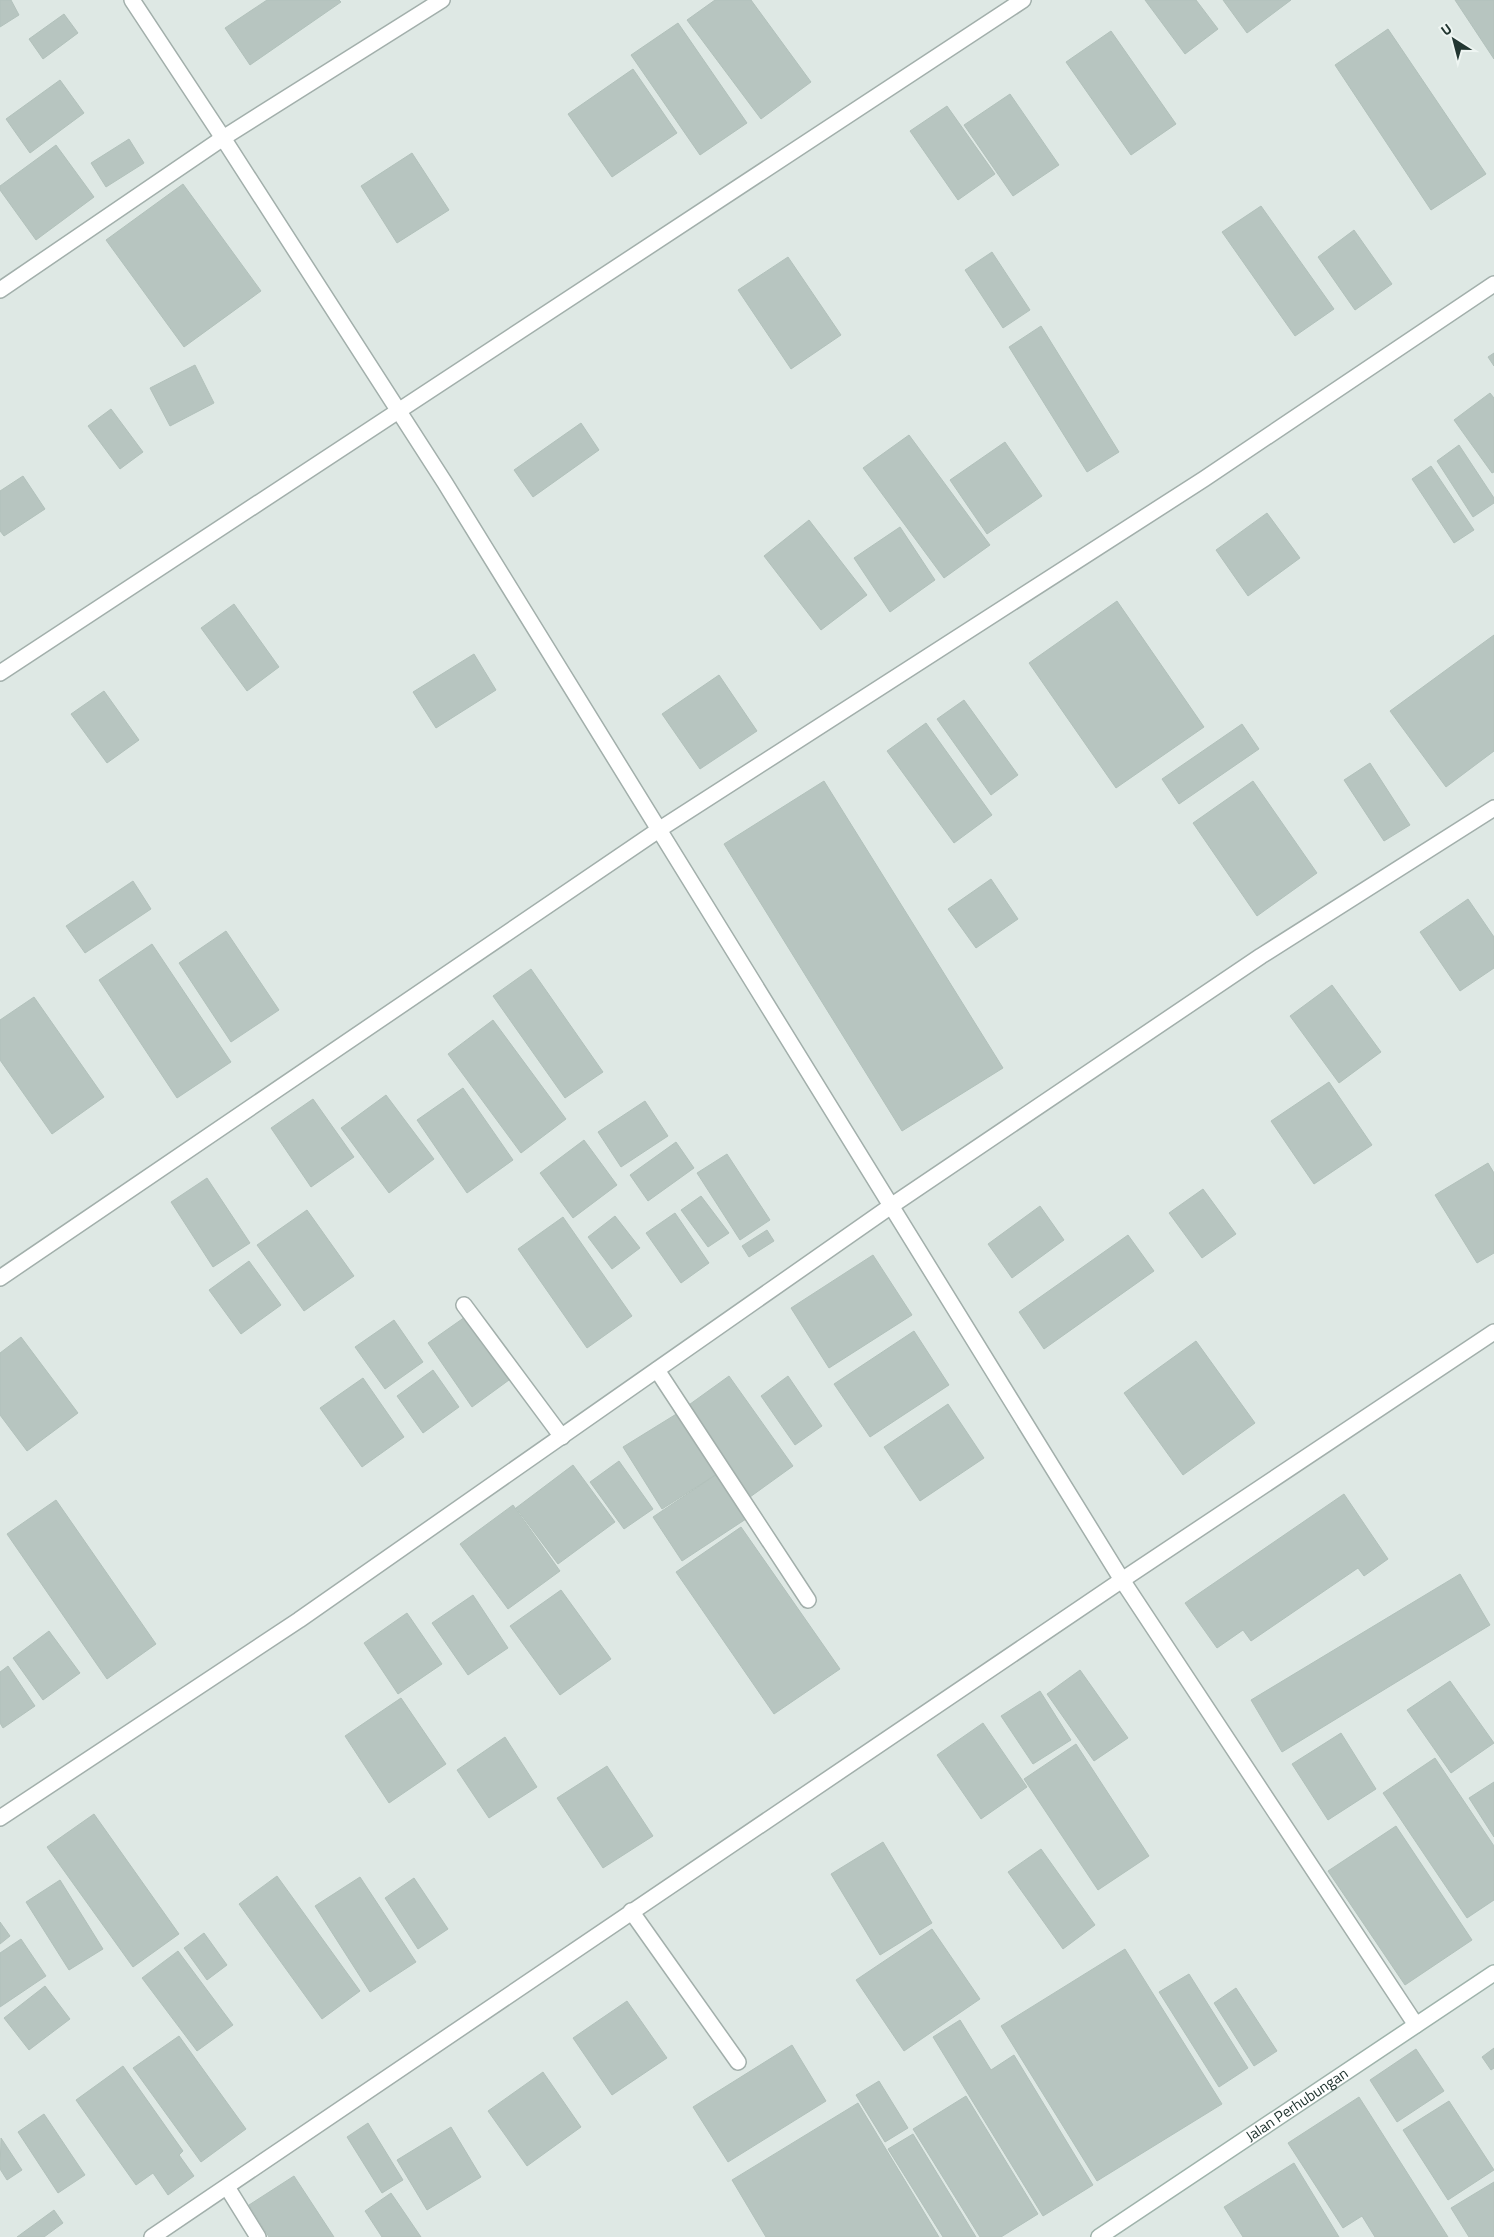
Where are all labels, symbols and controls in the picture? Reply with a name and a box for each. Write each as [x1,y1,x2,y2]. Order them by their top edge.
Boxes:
north arrow [1429,15,1479,65]
text: U [1436,18,1456,40]
street label: Jalan Perhubungan [1241,2062,1352,2147]

